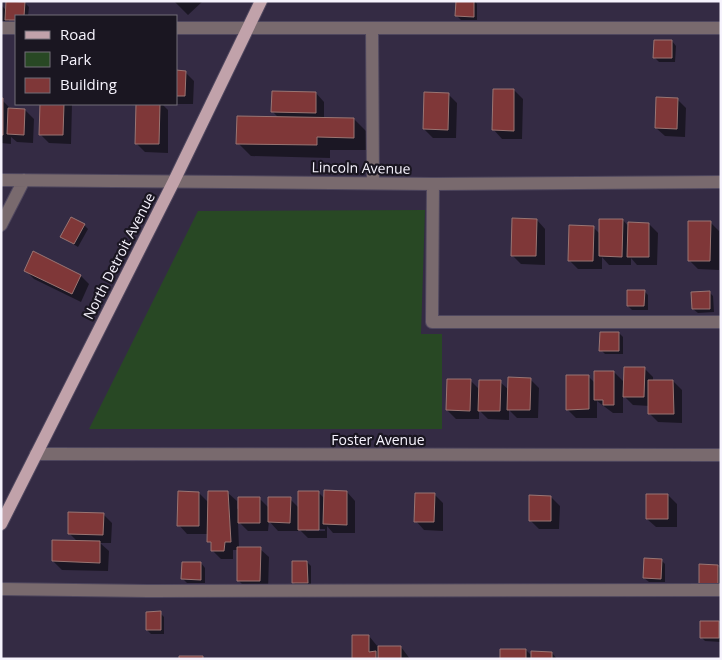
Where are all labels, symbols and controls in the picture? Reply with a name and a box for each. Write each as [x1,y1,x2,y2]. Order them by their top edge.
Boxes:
legend [15,15,178,105]
text: Road [60,24,96,44]
text: Park [60,49,91,69]
text: Building [60,74,117,94]
street label: Lincoln Avenue [311,157,411,178]
street label: North Detroit Avenue [78,189,159,322]
street label: Foster Avenue [331,430,425,449]

